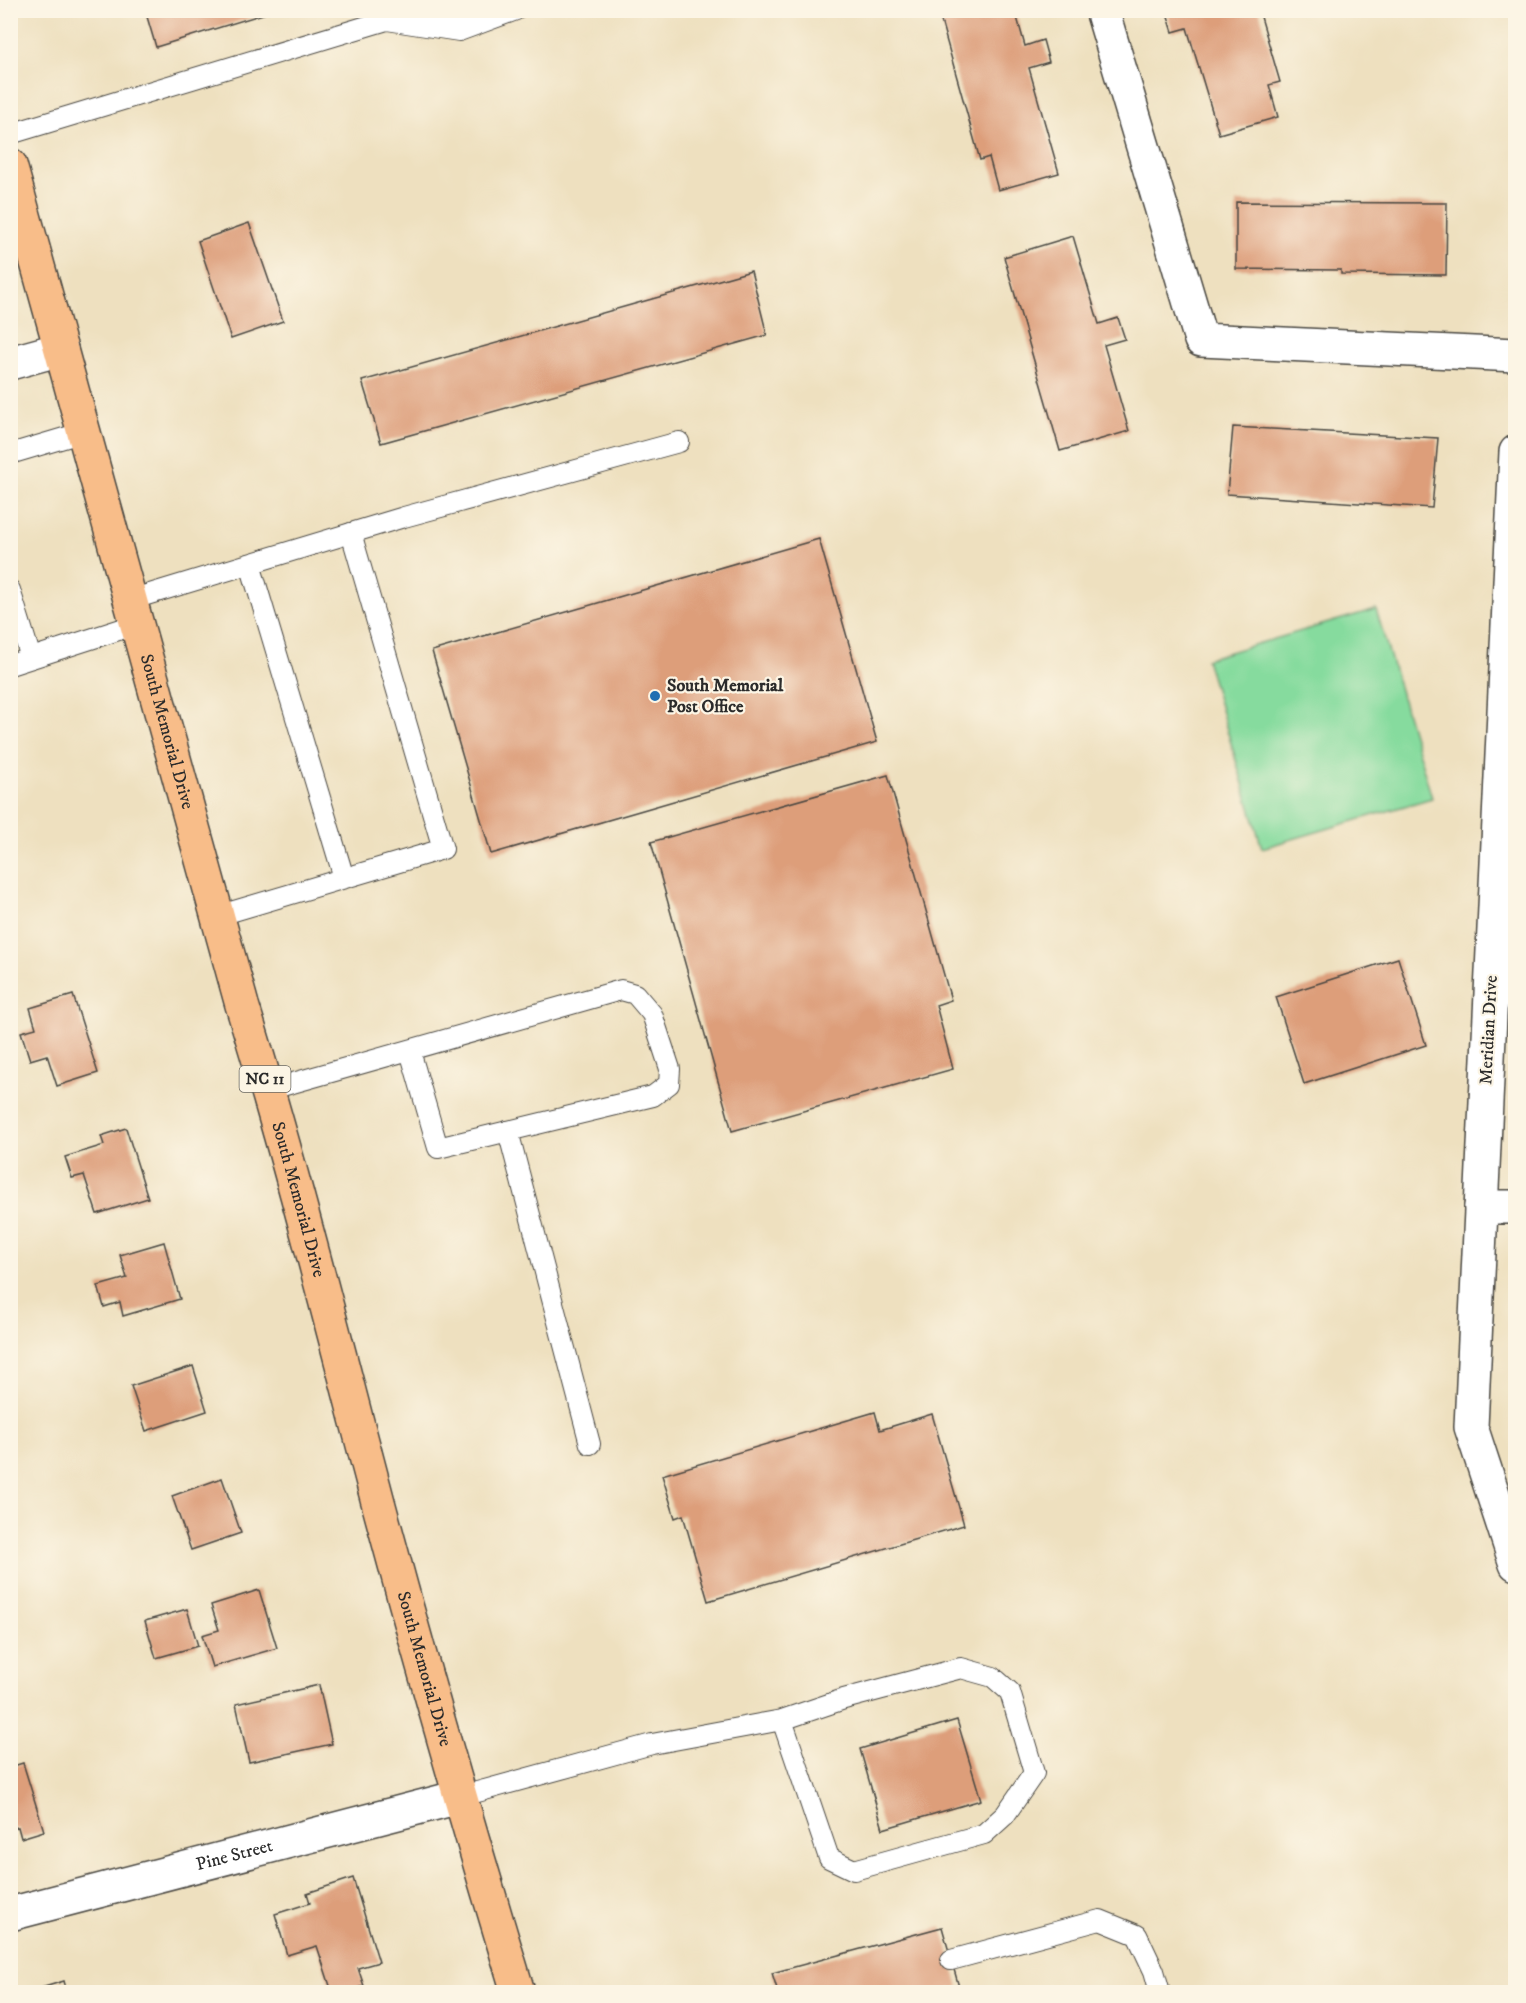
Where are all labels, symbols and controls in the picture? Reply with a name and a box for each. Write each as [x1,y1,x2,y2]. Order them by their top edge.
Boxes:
street label: South Memorial Drive [135,652,198,812]
place label: South Memorial Post Office [667,675,784,718]
marker: South Memorial Post Office [648,689,662,703]
street label: Meridian Drive [1475,975,1503,1085]
road number: NC 11 [240,1066,290,1092]
street label: South Memorial Drive [266,1119,330,1280]
street label: South Memorial Drive [392,1589,456,1749]
street label: Pine Street [194,1835,275,1876]

